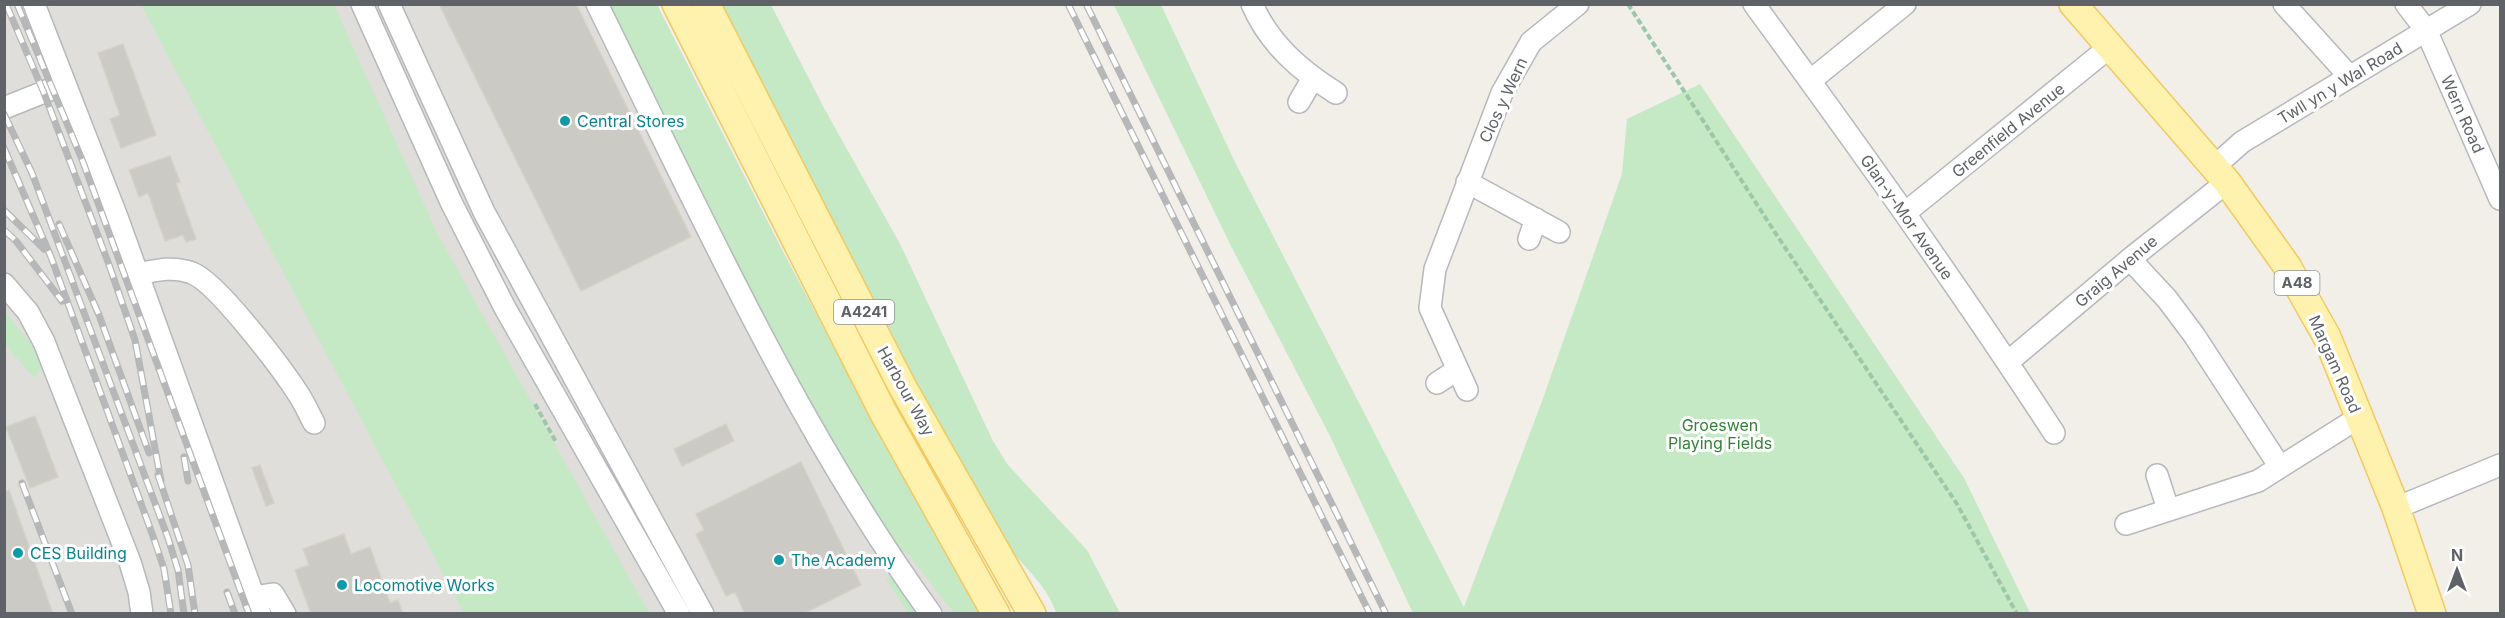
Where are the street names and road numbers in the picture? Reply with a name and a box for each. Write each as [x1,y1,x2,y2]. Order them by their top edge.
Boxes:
street label: Twll yn y Wal Road [2274,38,2406,128]
street label: Clos y Wern [1475,54,1531,146]
street label: Wern Road [2437,72,2489,156]
street label: Greenfield Avenue [1948,78,2068,182]
street label: Glan-y-Mor Avenue [1856,151,1958,283]
street label: Graig Avenue [2071,231,2161,311]
road number: A48 [2274,271,2320,295]
road number: A4241 [834,300,894,324]
street label: Margam Road [2304,312,2366,416]
street label: Harbour Way [873,343,939,439]

